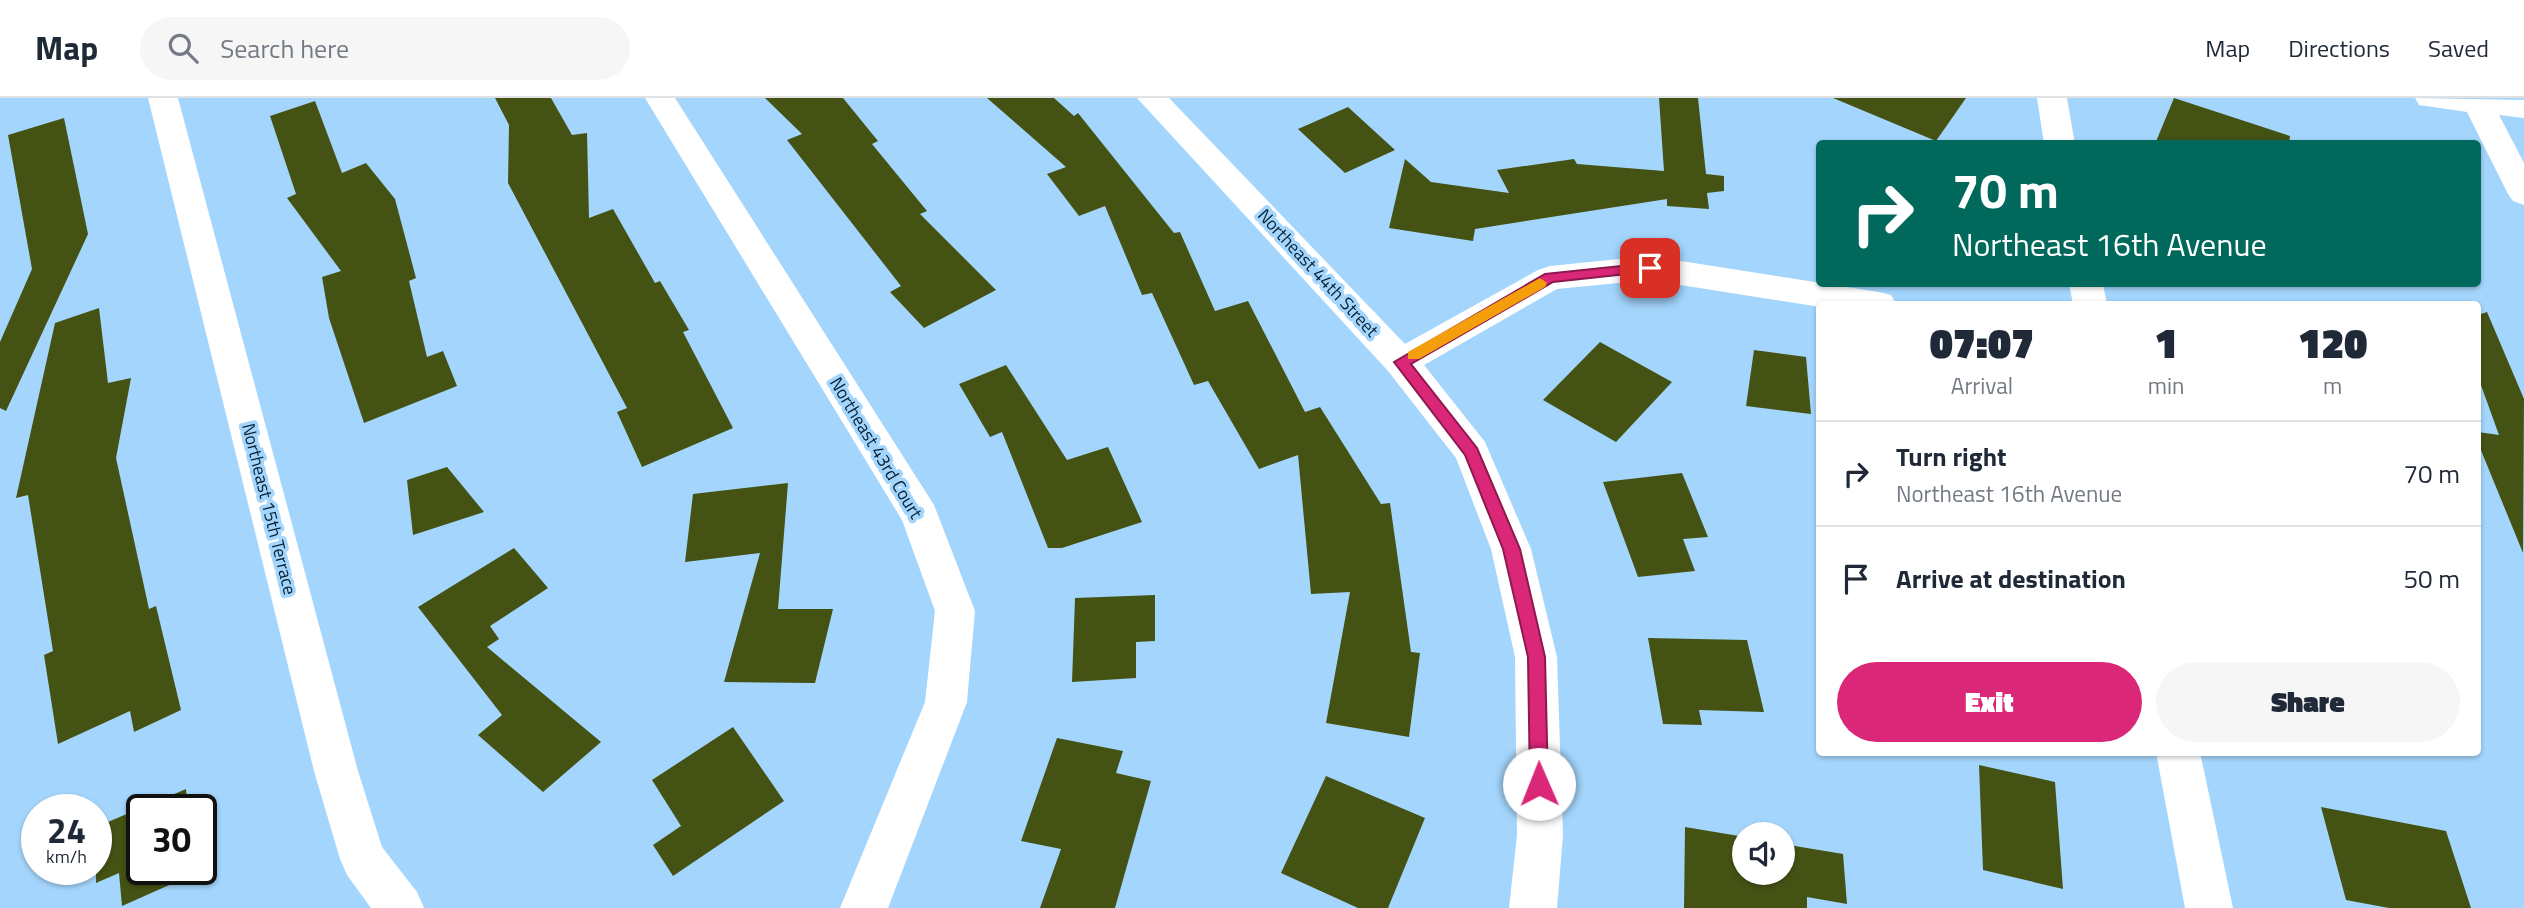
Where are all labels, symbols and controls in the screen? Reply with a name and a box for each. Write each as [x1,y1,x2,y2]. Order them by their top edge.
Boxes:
search box [140,17,630,80]
text: Map [35,23,98,73]
icon: search [164,29,202,67]
text: Search here [220,29,349,68]
text: Map [2205,30,2250,66]
text: Directions [2288,30,2390,66]
text: Saved [2428,30,2489,66]
text: 70 m [1952,152,2059,227]
icon: right [1837,168,1928,259]
street label: Northeast 44th Street [1252,202,1386,343]
text: Northeast 16th Avenue [1952,220,2267,268]
pin [1620,238,1680,298]
icon: arrive [1631,249,1669,287]
text: 07:07 [1930,310,2034,374]
text: 1 [2155,310,2178,374]
text: 120 [2298,310,2367,374]
text: Arrival [1951,368,2013,403]
text: min [2148,368,2184,403]
text: m [2323,368,2342,403]
street label: Northeast 43rd Court [823,372,930,524]
street label: Northeast 15th Terrace [235,420,304,597]
text: Turn right [1896,437,2007,476]
text: 70 m [2403,454,2460,493]
icon: right [1837,455,1875,493]
text: Northeast 16th Avenue [1896,476,2122,511]
text: Arrive at destination [1896,559,2126,598]
text: 50 m [2403,559,2460,598]
icon: arrive [1837,560,1875,598]
button: Exit [1837,662,2142,742]
button: Share [2156,662,2460,742]
position arrow [1502,747,1576,821]
speed limit sign: 30 [126,794,217,885]
text: 24 [47,803,86,857]
map controls [1732,822,1795,885]
button: sound [1732,822,1795,885]
text: km/h [46,843,87,870]

